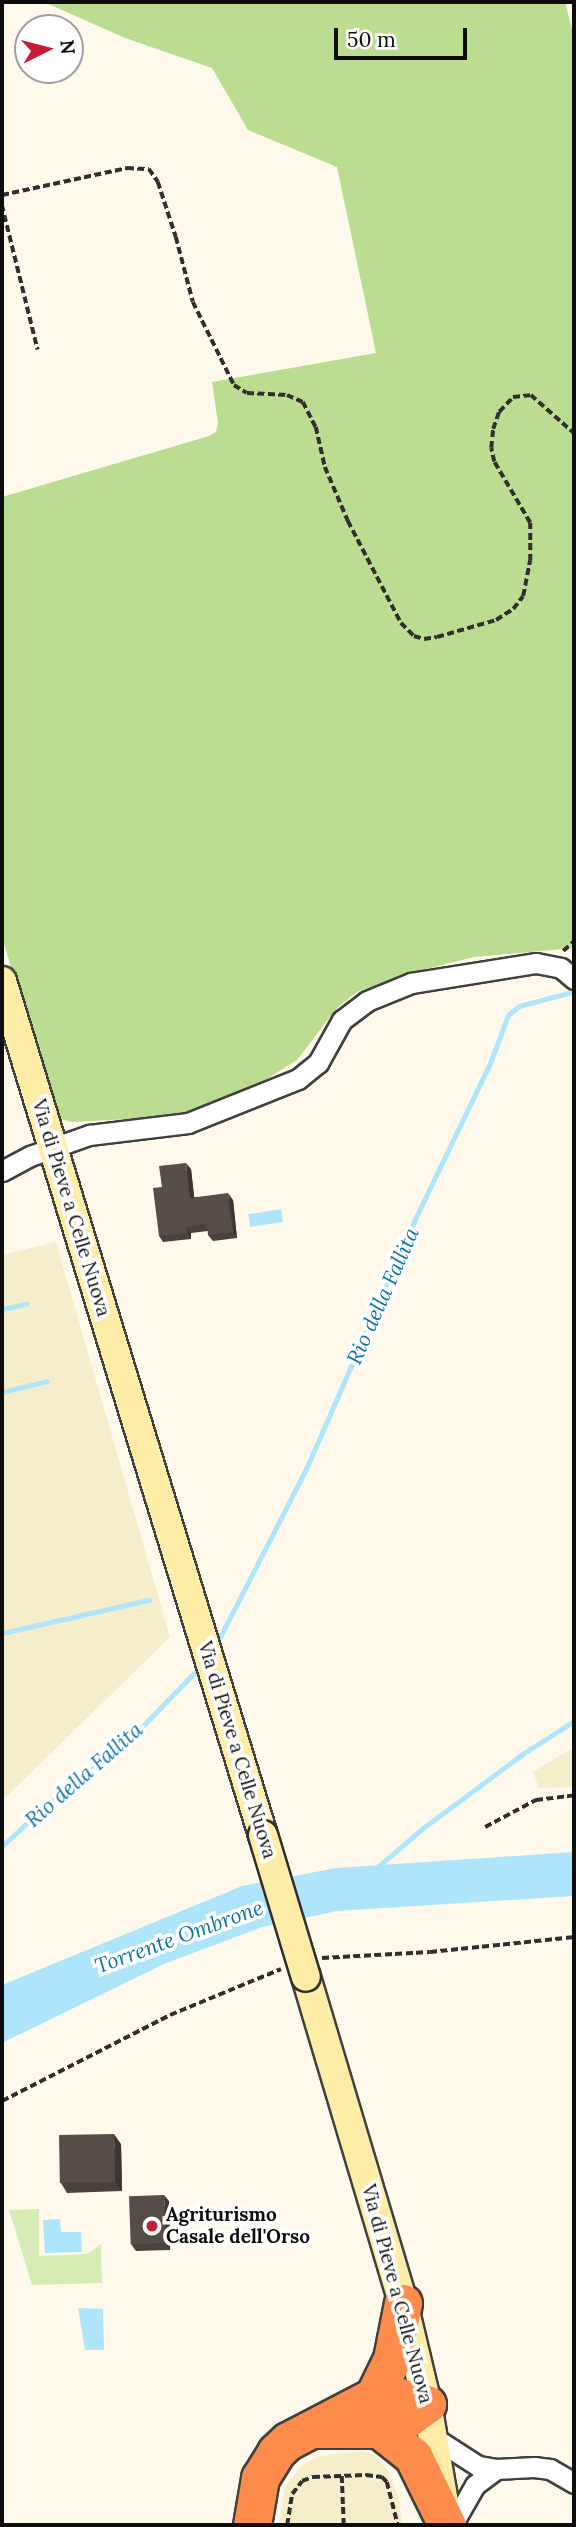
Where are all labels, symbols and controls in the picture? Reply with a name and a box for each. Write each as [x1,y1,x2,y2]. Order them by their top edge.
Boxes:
north arrow [14,14,84,84]
scale bar [338,14,471,58]
text: 50 m [347,26,396,53]
text: N [55,38,81,56]
street label: Via di Pieve a Celle Nuova [27,1097,115,1319]
water label: Rio della Fallita [342,1224,424,1368]
street label: Via di Pieve a Celle Nuova [193,1639,281,1861]
water label: Rio della Fallita [20,1717,148,1833]
water label: Torrente Ombrone [91,1895,267,1979]
street label: Via di Pieve a Celle Nuova [357,2182,437,2406]
place label: Agriturismo Casale dell'Orso [166,2204,310,2248]
marker: Agriturismo Casale dell'Orso [144,2218,160,2234]

